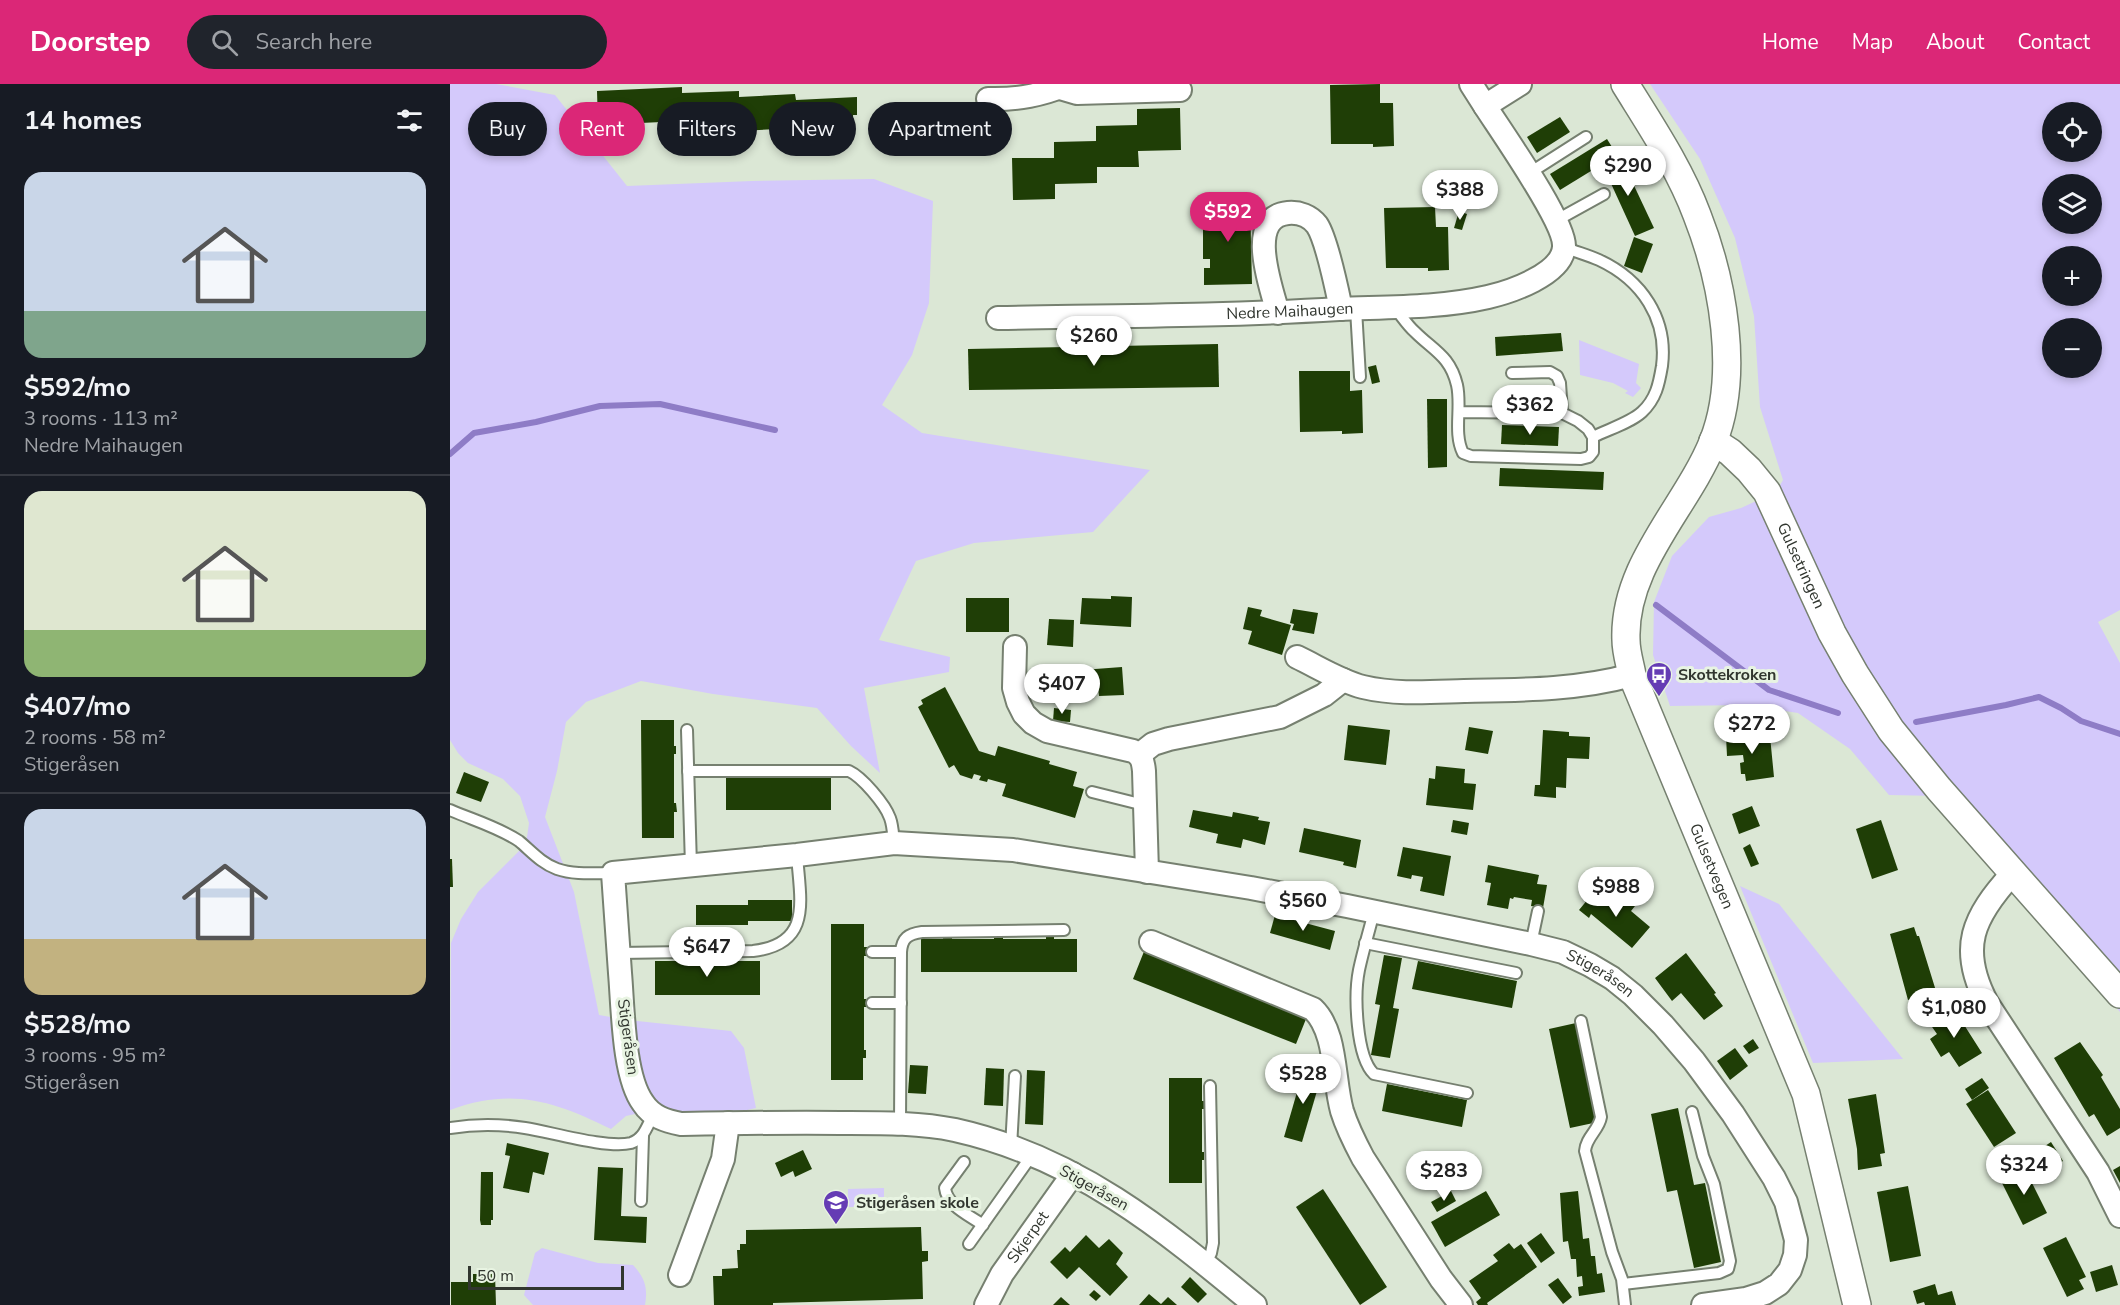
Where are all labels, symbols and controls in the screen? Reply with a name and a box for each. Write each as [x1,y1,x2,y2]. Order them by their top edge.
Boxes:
search box [187,15,607,69]
text: Doorstep [30,23,151,61]
icon: search [208,26,241,59]
text: Search here [256,27,372,57]
text: Home [1762,28,1819,56]
text: Map [1852,28,1893,56]
text: About [1926,28,1984,56]
text: Contact [2017,28,2090,56]
chip: Buy [468,102,547,156]
chip: Rent [559,102,645,156]
chip: Filters [657,102,757,156]
chip: New [769,102,856,156]
chip: Apartment [868,102,1012,156]
map controls [2042,102,2102,378]
button: locate [2042,102,2102,162]
text: 14 homes [24,103,142,138]
icon: filters [393,104,426,137]
pin: $290 [1592,146,1664,197]
text: $290 [1604,152,1652,179]
pin: $388 [1424,170,1496,221]
button: layers [2042,174,2102,234]
text: $388 [1436,176,1484,203]
pin: $592 [1192,192,1264,243]
text: $592 [1204,198,1252,225]
icon: home [171,211,279,319]
button: + [2042,246,2102,306]
street label: Nedre Maihaugen [1226,297,1354,325]
pin: $260 [1058,316,1130,367]
button: − [2042,318,2102,378]
text: $260 [1070,322,1118,349]
text: $592/mo [24,370,131,405]
pin: $362 [1494,385,1566,436]
text: $362 [1506,391,1554,418]
text: 3 rooms · 113 m² [24,405,178,432]
text: Nedre Maihaugen [24,432,183,459]
street label: Gulsetringen [1772,519,1830,612]
icon: home [171,530,279,638]
bus stop icon: Skottekroken [1644,660,1674,698]
pin: $407 [1026,664,1098,715]
place label: Skottekroken [1678,664,1776,686]
text: $407 [1038,670,1086,697]
text: $407/mo [24,689,131,724]
pin: $272 [1716,704,1788,755]
text: $272 [1728,710,1776,737]
text: 2 rooms · 58 m² [24,724,166,751]
text: Stigeråsen [24,751,120,778]
street label: Gulsetvegen [1684,820,1739,912]
icon: home [171,848,279,956]
pin: $988 [1580,867,1652,918]
text: $988 [1592,873,1640,900]
pin: $560 [1267,881,1339,932]
text: $560 [1279,887,1327,914]
pin: $647 [671,927,743,978]
text: $647 [683,933,731,960]
street label: Stigeråsen [1562,944,1639,1003]
pin: $1,080 [1905,988,2003,1039]
text: $1,080 [1922,994,1986,1021]
street label: Stigeråsen [612,998,644,1076]
text: $528/mo [24,1007,131,1042]
text: 3 rooms · 95 m² [24,1042,166,1069]
pin: $528 [1267,1054,1339,1105]
text: $528 [1279,1060,1327,1087]
text: Stigeråsen [24,1069,120,1096]
pin: $324 [1988,1145,2060,1196]
pin: $283 [1408,1151,1480,1202]
text: $324 [2000,1151,2048,1178]
text: $283 [1420,1157,1468,1184]
street label: Stigeråsen [1055,1160,1133,1216]
school or university icon: Stigeråsen skole [821,1188,851,1226]
place label: Stigeråsen skole [856,1192,979,1214]
street label: Skjerpet [1002,1206,1054,1268]
scale bar [468,1263,624,1290]
text: 50 m [477,1265,514,1287]

